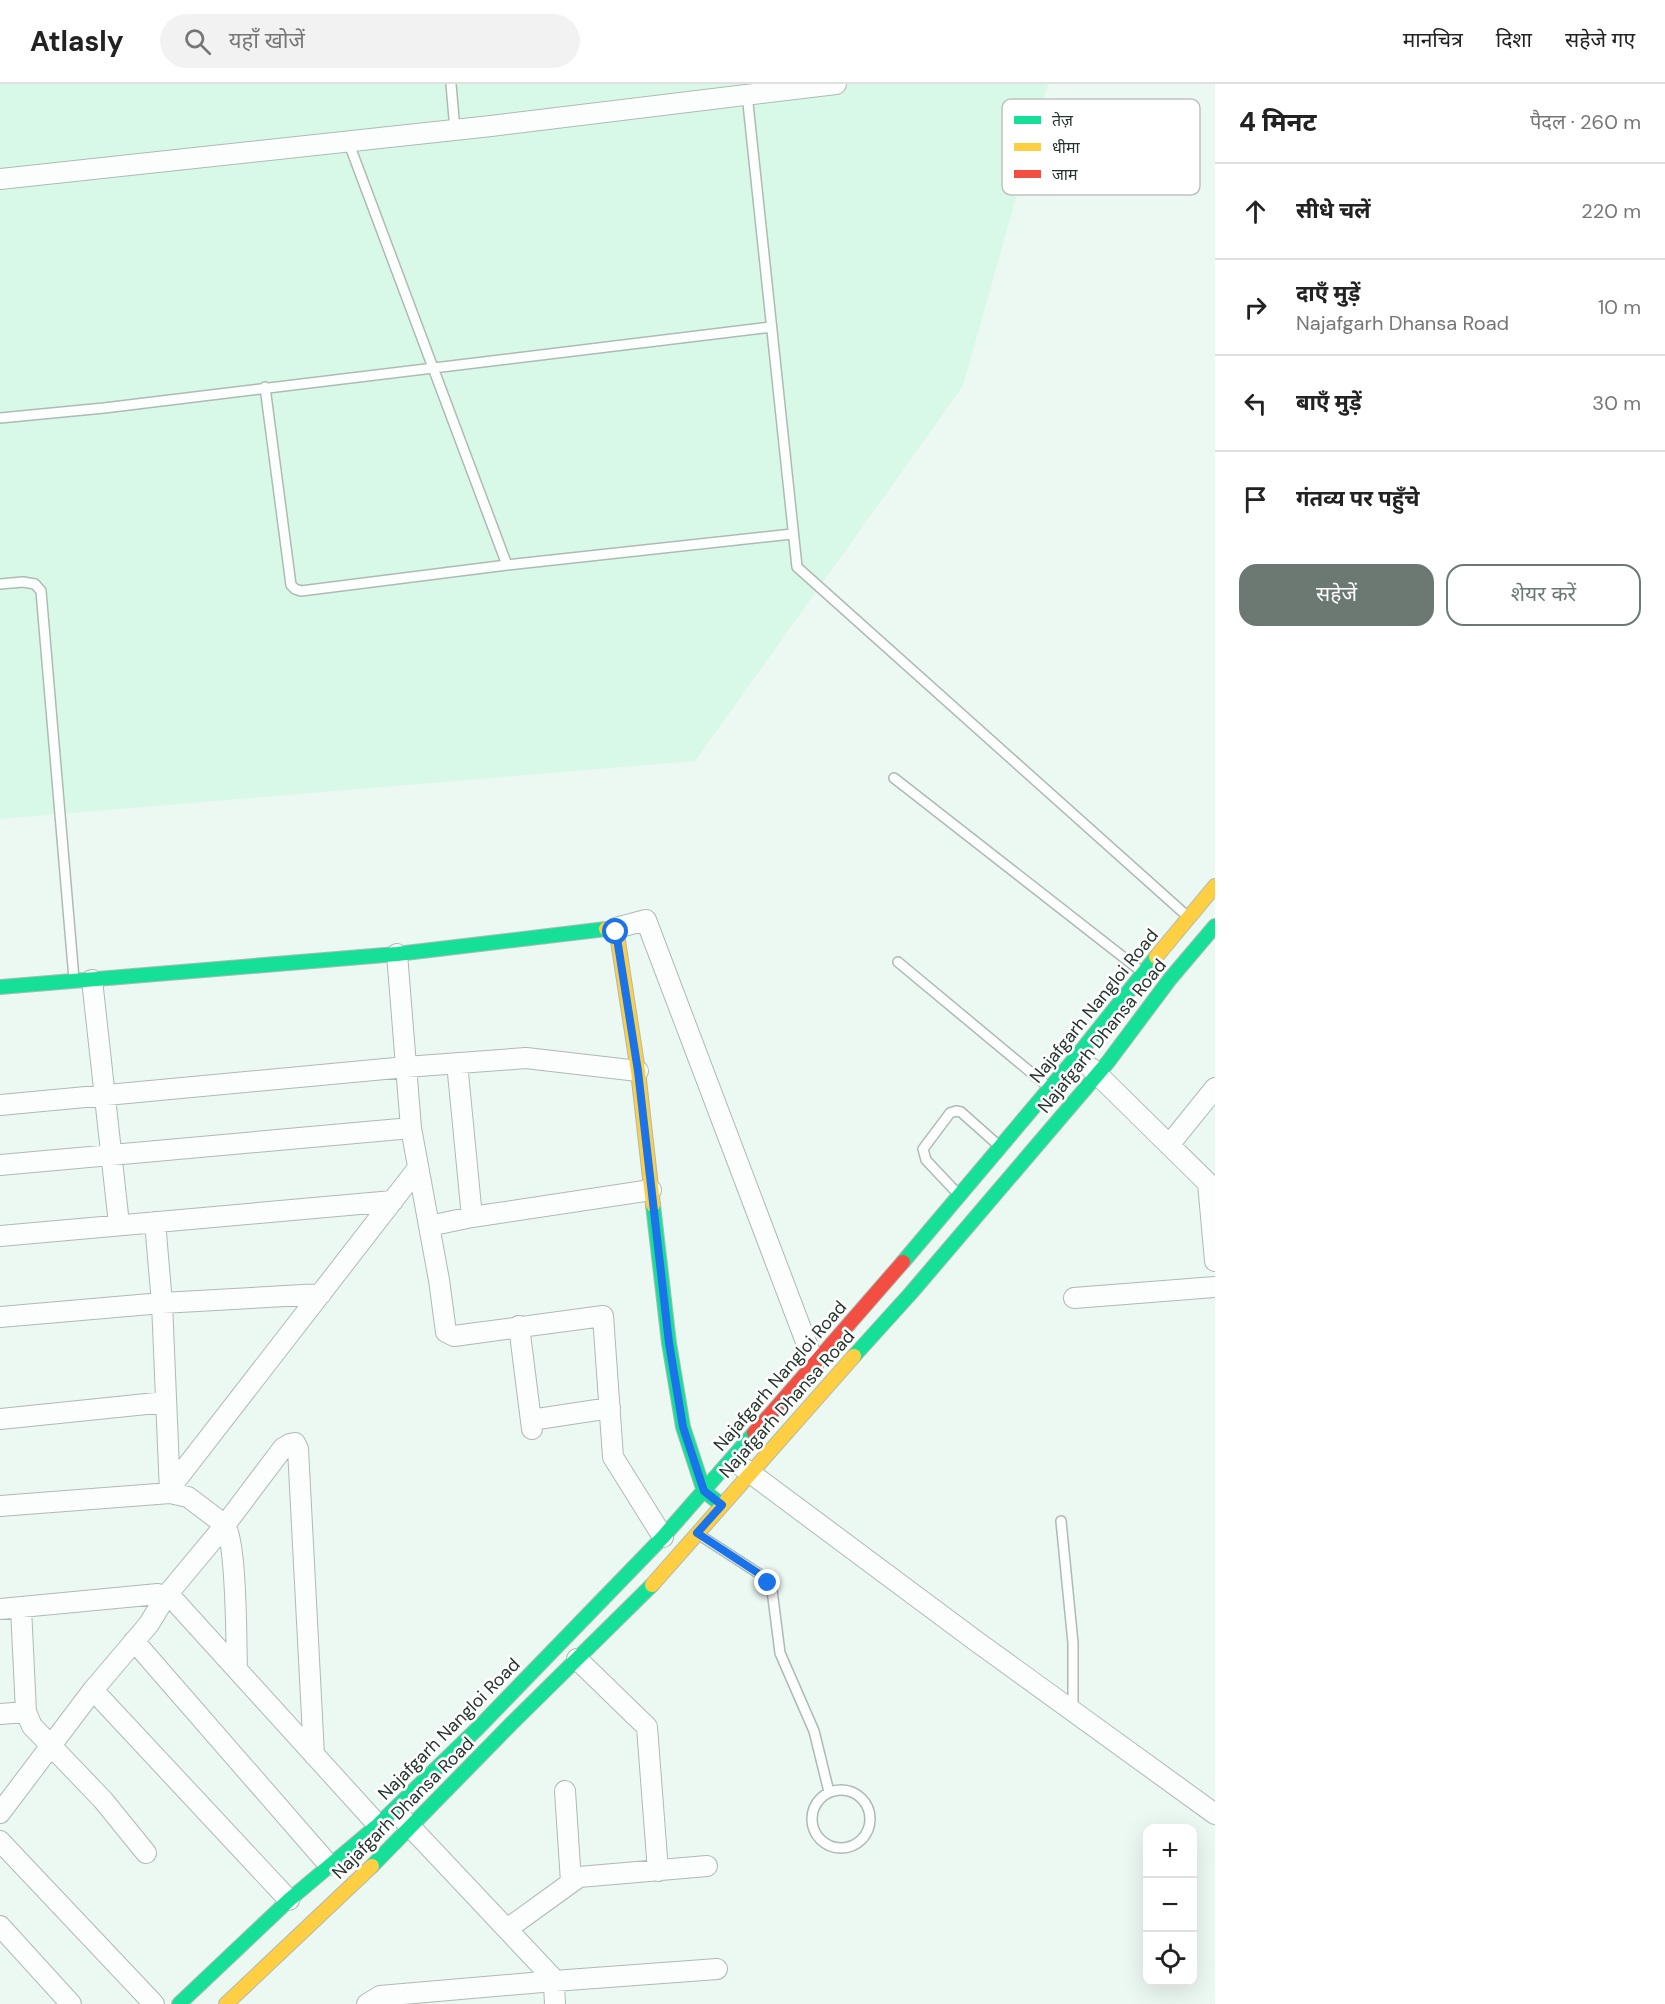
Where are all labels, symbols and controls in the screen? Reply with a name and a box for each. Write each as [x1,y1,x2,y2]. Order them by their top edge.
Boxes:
search box [160,14,580,68]
text: Atlasly [30,23,124,60]
icon: search [181,25,214,58]
text: यहाँ खोजें [229,26,305,55]
text: मानचित्र [1403,26,1463,54]
text: दिशा [1496,26,1532,54]
text: सहेजे गए [1565,26,1635,54]
legend [1002,99,1200,195]
text: 4 मिनट [1239,105,1317,139]
text: पैदल · 260 m [1530,109,1641,135]
text: तेज़ [1052,110,1074,131]
text: धीमा [1052,137,1081,158]
text: जाम [1052,164,1078,185]
icon: ahead [1239,195,1272,228]
text: सीधे चलें [1296,196,1371,225]
text: 220 m [1581,198,1641,224]
text: दाएँ मुड़ें [1296,279,1360,308]
icon: right [1239,291,1272,324]
text: 10 m [1598,294,1641,320]
text: Najafgarh Dhansa Road [1296,310,1509,336]
icon: left [1239,387,1272,420]
text: बाएँ मुड़ें [1296,388,1362,417]
text: 30 m [1592,390,1641,416]
icon: arrive [1239,483,1272,516]
text: गंतव्य पर पहुँचे [1296,484,1419,513]
button: सहेजें [1239,564,1434,626]
button: शेयर करें [1446,564,1641,626]
route start [602,918,628,944]
street label: Najafgarh Nangloi Road [1024,924,1164,1088]
street label: Najafgarh Dhansa Road [1032,954,1172,1118]
street label: Najafgarh Nangloi Road [708,1296,852,1456]
street label: Najafgarh Dhansa Road [714,1325,860,1483]
route end [754,1569,780,1595]
street label: Najafgarh Nangloi Road [373,1653,525,1805]
street label: Najafgarh Dhansa Road [327,1732,479,1884]
map controls [1143,1824,1197,1986]
button: + [1143,1824,1197,1878]
button: − [1143,1878,1197,1932]
button: locate [1143,1932,1197,1986]

